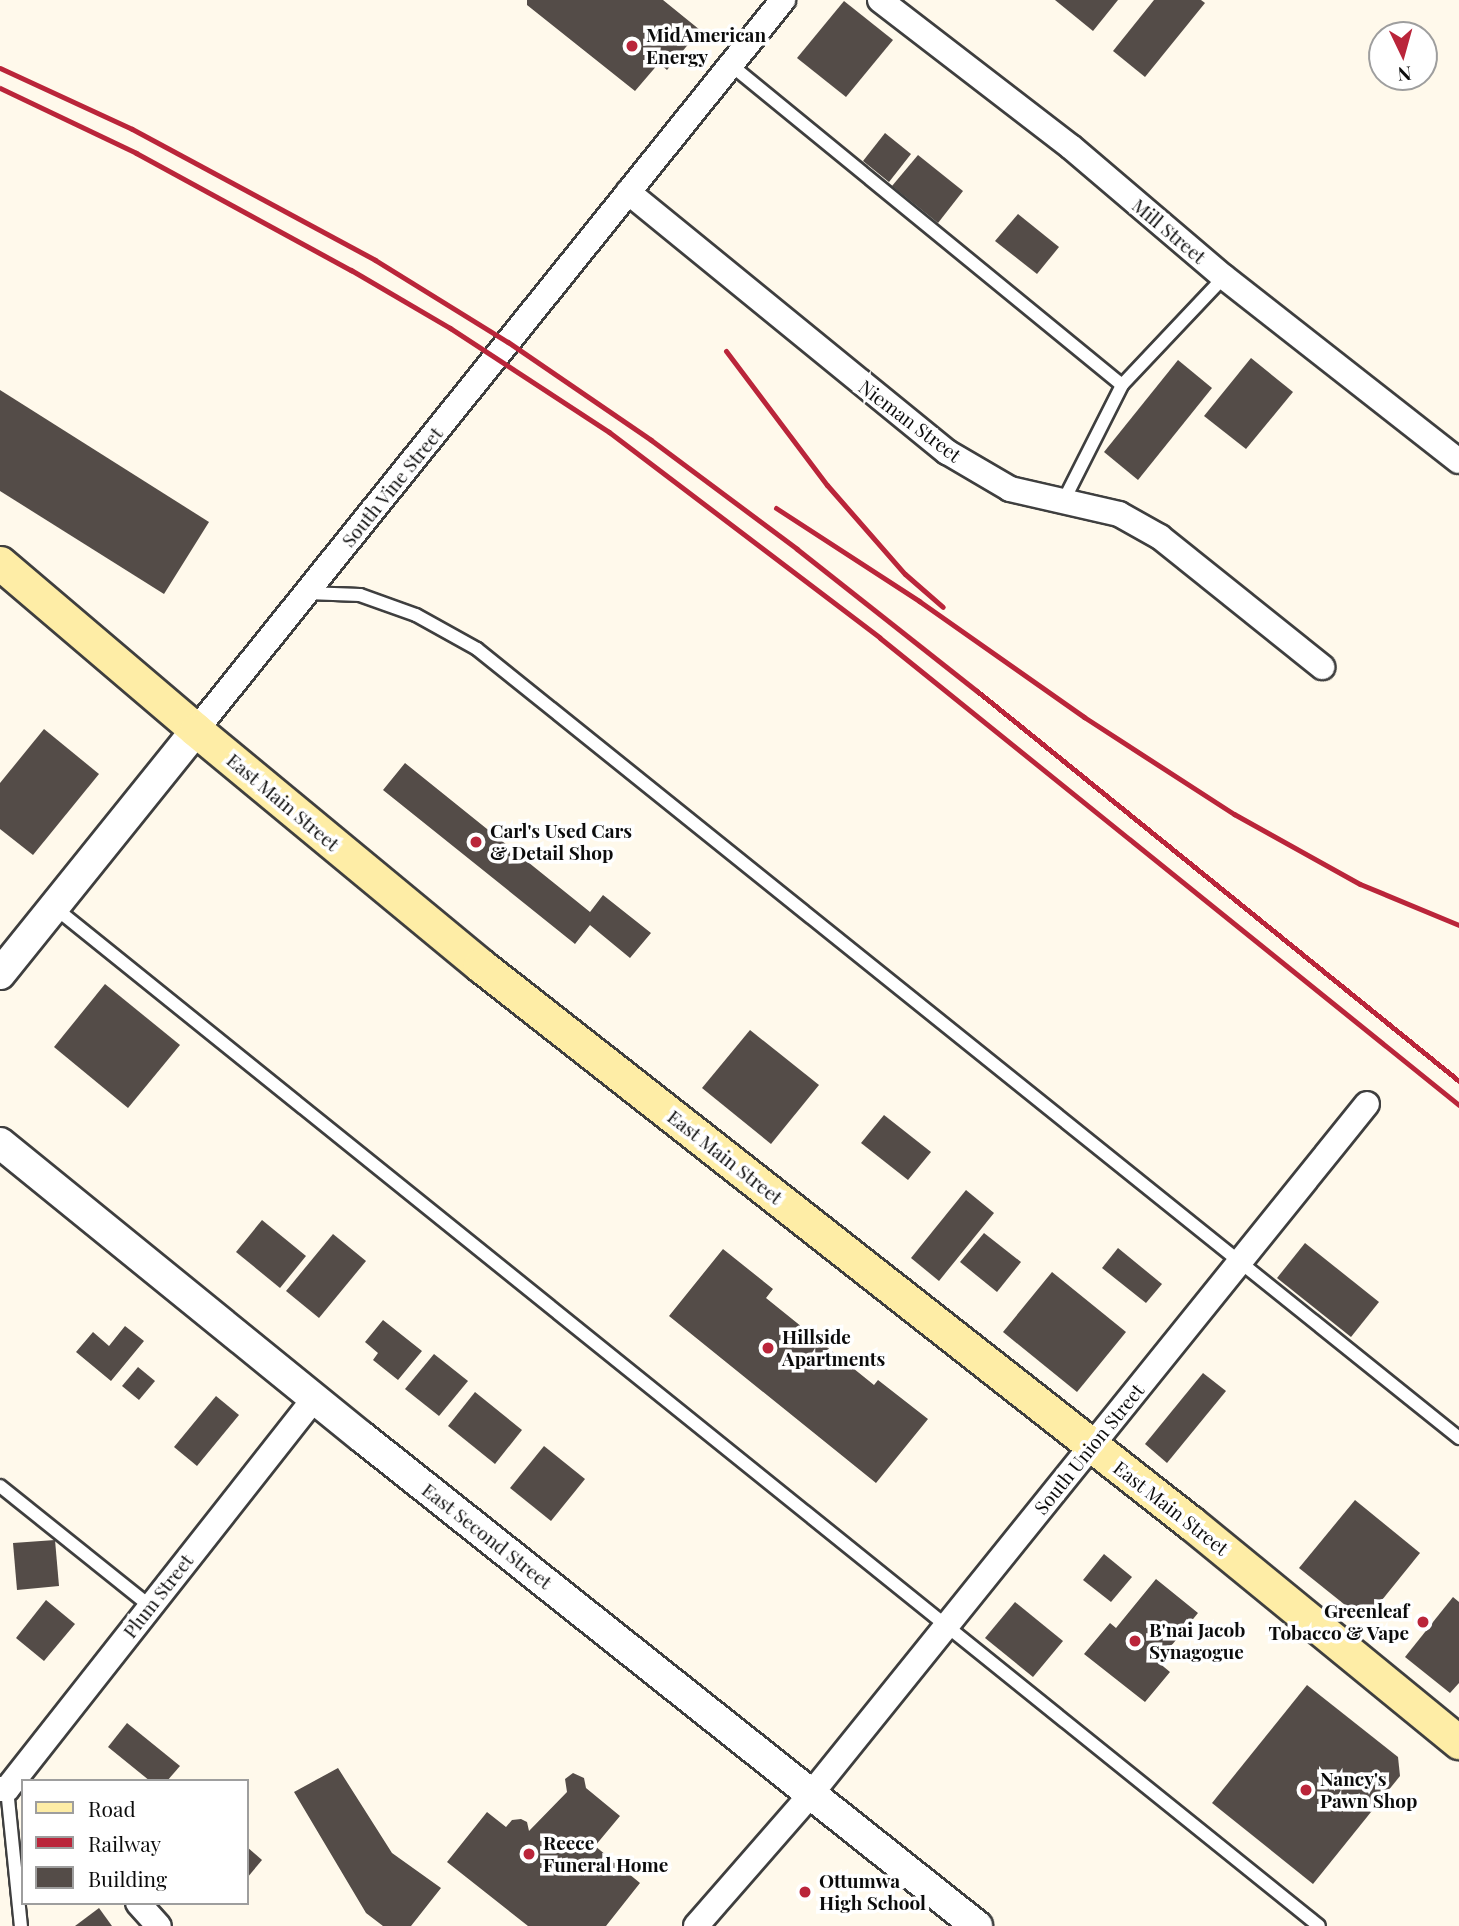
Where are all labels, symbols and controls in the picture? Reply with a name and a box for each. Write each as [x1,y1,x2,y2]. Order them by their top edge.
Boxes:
north arrow [1368,21,1438,91]
place label: MidAmerican Energy [646,24,766,68]
marker: MidAmerican Energy [624,38,640,54]
text: N [1397,61,1413,88]
street label: Mill Street [1128,194,1210,268]
street label: Nieman Street [855,375,965,467]
street label: South Vine Street [337,422,447,552]
street label: East Main Street [222,748,344,856]
place label: Carl's Used Cars & Detail Shop [490,820,632,864]
marker: Carl's Used Cars & Detail Shop [468,834,484,850]
street label: East Main Street [663,1105,787,1209]
place label: Hillside Apartments [782,1326,885,1370]
marker: Hillside Apartments [760,1340,776,1356]
street label: South Union Street [1029,1379,1149,1519]
street label: East Main Street [1109,1456,1233,1560]
street label: East Second Street [417,1478,557,1594]
street label: Plum Street [118,1550,198,1642]
place label: Greenleaf Tobacco & Vape [1268,1600,1409,1644]
marker: Greenleaf Tobacco & Vape [1415,1614,1431,1630]
place label: B'nai Jacob Synagogue [1149,1619,1245,1663]
marker: B'nai Jacob Synagogue [1127,1633,1143,1649]
place label: Nancy's Pawn Shop [1320,1768,1417,1812]
legend [21,1779,248,1905]
marker: Nancy's Pawn Shop [1298,1782,1314,1798]
text: Road [88,1794,136,1822]
text: Railway [88,1829,161,1857]
place label: Reece Funeral Home [543,1832,668,1876]
marker: Reece Funeral Home [521,1846,537,1862]
text: Building [88,1864,167,1892]
place label: Ottumwa High School [819,1870,926,1914]
marker: Ottumwa High School [797,1884,813,1900]

